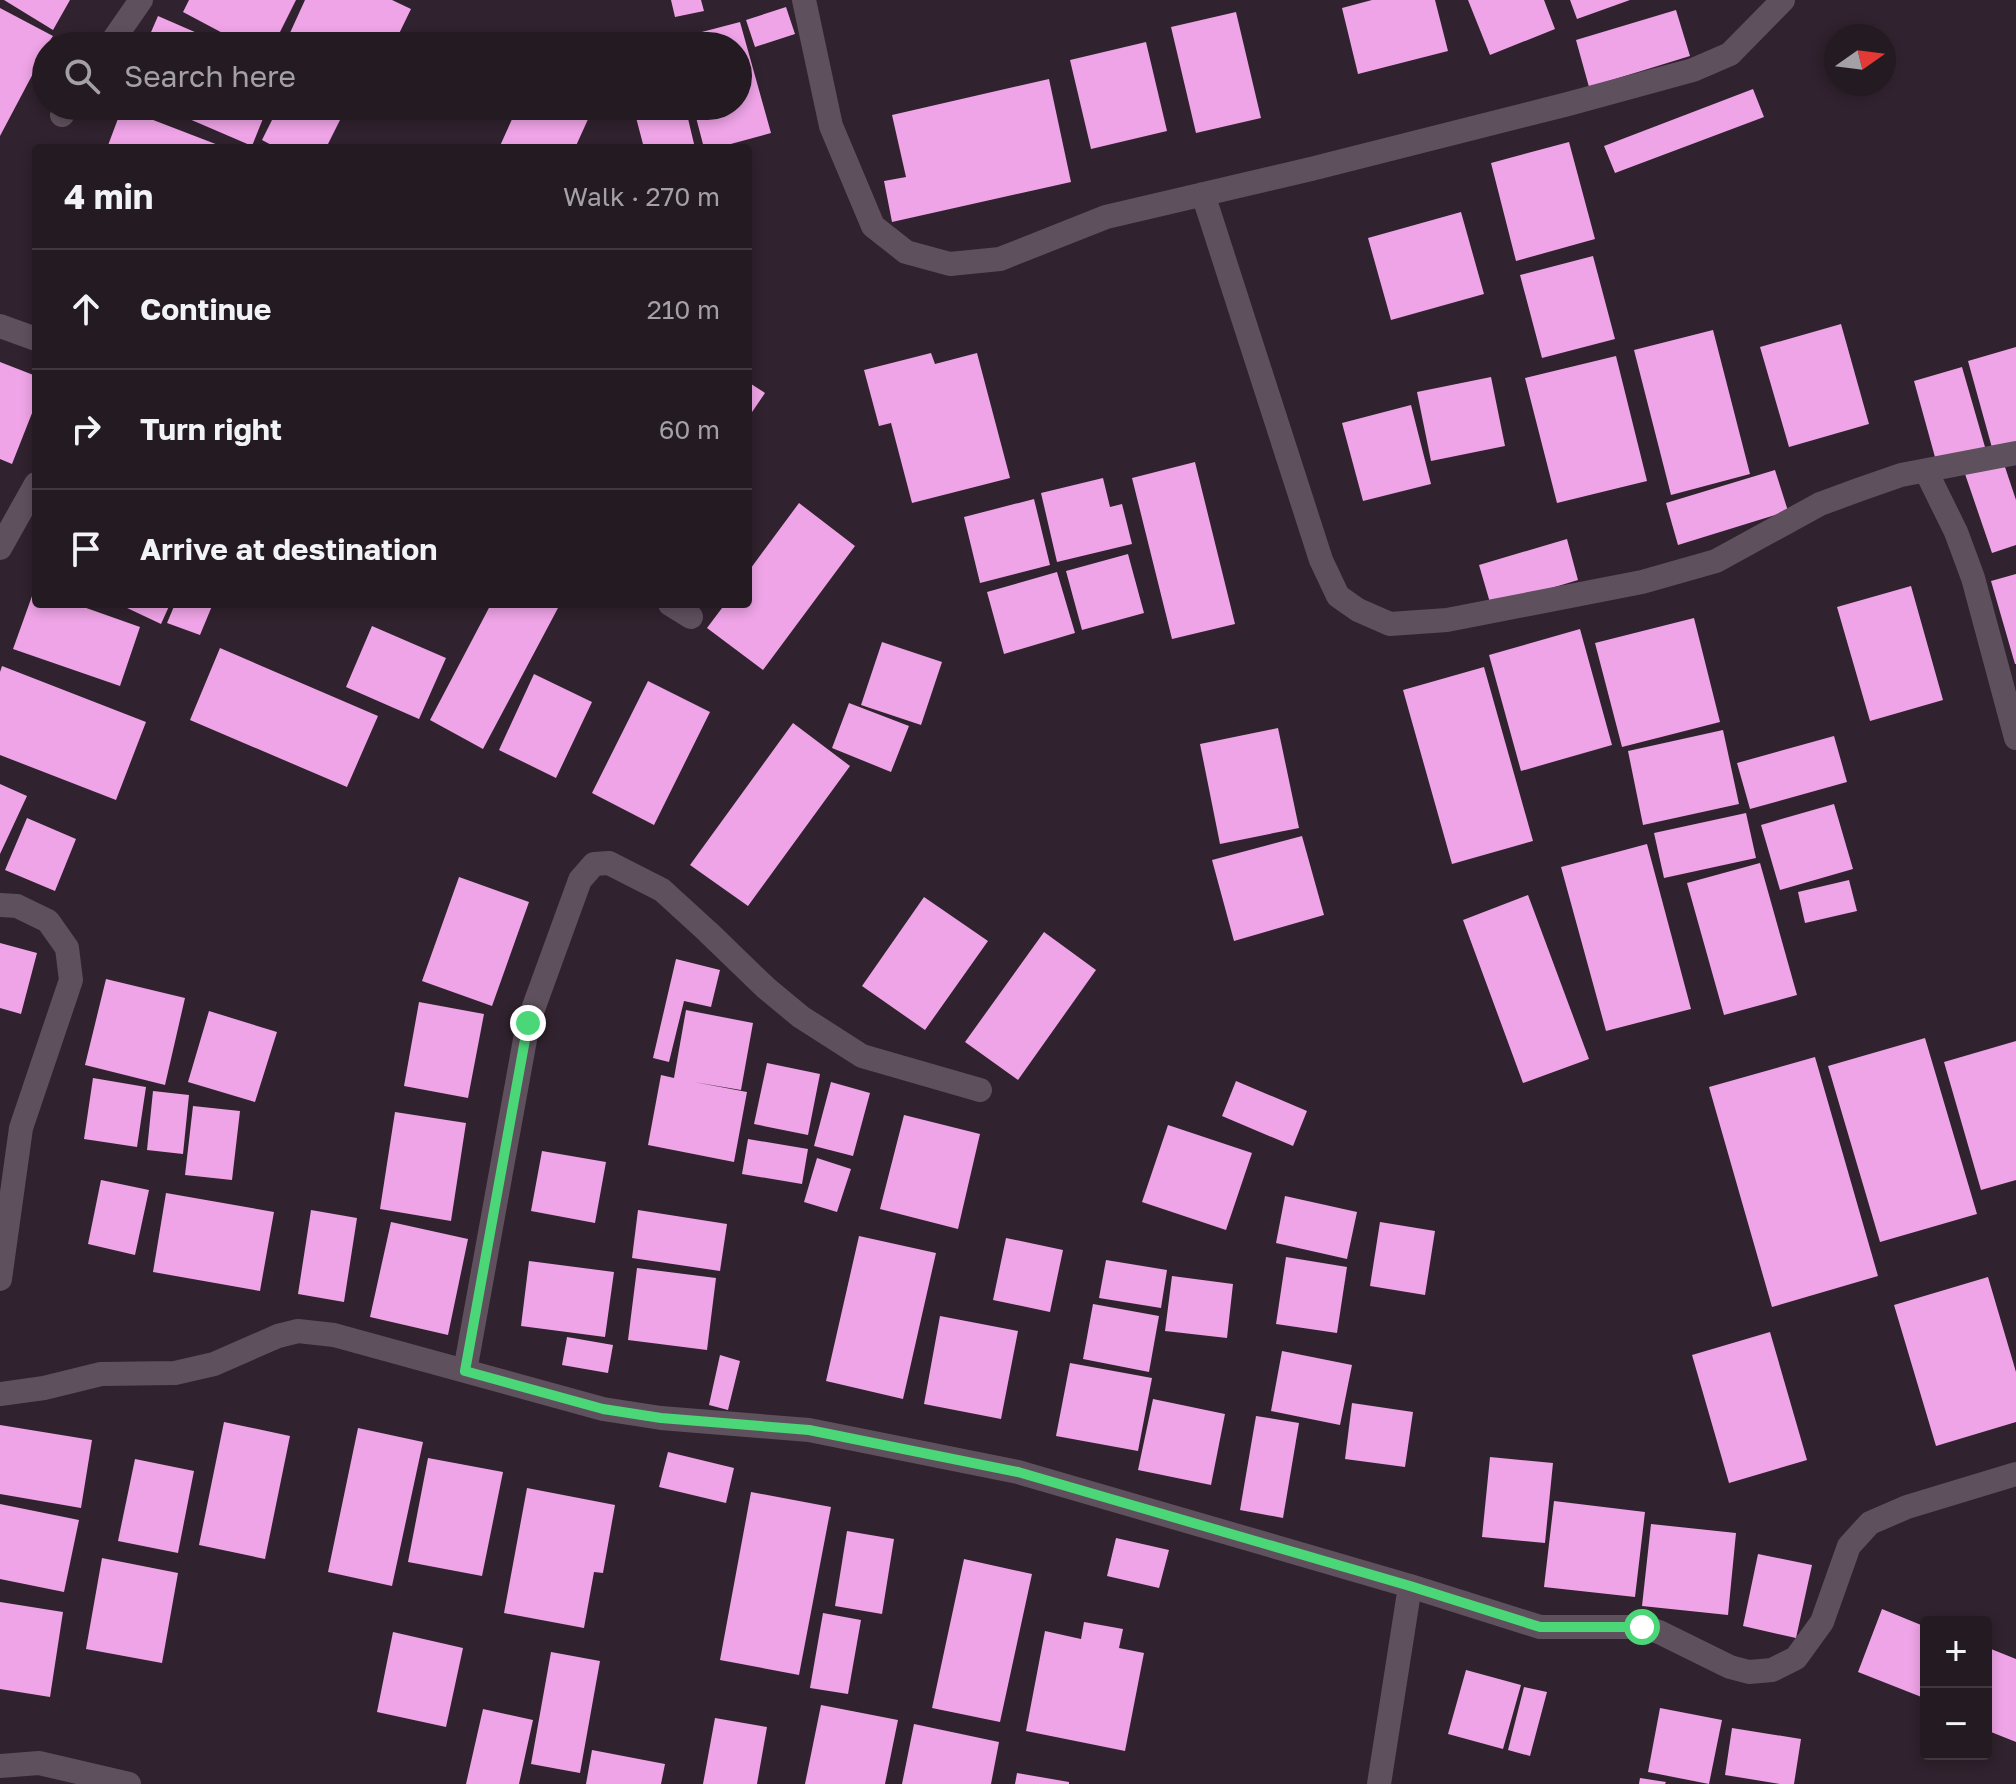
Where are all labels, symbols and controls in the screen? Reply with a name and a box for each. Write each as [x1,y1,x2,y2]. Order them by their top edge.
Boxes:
north arrow [1824,24,1896,96]
search box [32,32,752,120]
icon: search [60,54,104,98]
text: Search here [124,58,296,94]
text: 4 min [64,176,153,216]
text: Walk · 270 m [563,181,720,212]
icon: ahead [64,287,108,331]
text: Continue [140,291,271,327]
text: 210 m [647,294,720,325]
icon: right [64,407,108,451]
text: Turn right [140,411,282,447]
text: 60 m [659,414,720,445]
icon: arrive [64,527,108,571]
text: Arrive at destination [140,531,437,567]
route end [510,1005,546,1041]
route start [1624,1609,1660,1645]
map controls [1920,1616,1992,1760]
button: + [1920,1616,1992,1688]
button: − [1920,1688,1992,1760]

